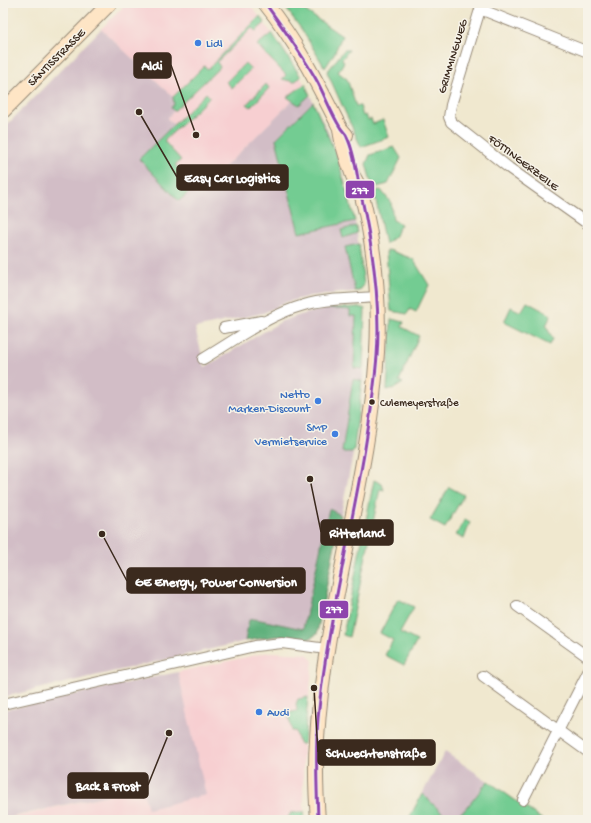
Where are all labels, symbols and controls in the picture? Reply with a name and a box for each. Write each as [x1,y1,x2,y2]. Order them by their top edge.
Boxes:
street label: GRIMMINGWEG [436,17,472,95]
street label: SÄNTISSTRASSE [26,26,89,90]
marker: Lidl [193,38,203,48]
place label: Lidl [206,38,223,52]
callout: Aldi [134,53,171,78]
text: Aldi [141,60,163,75]
street label: FÖTTINGERZEILE [484,132,561,195]
callout: Easy Car Logistics [177,165,288,190]
text: Easy Car Logistics [184,172,281,187]
line badge: 277 [345,180,375,199]
text: 277 [352,186,370,198]
place label: Netto Marken-Discount [228,389,311,417]
marker: Netto Marken-Discount [313,396,323,406]
marker: Culemeyerstraße [367,397,377,407]
place label: Culemeyerstraße [380,398,459,410]
place label: SMP Vermietservice [254,422,328,450]
marker: SMP Vermietservice [330,429,340,439]
callout: Ritterland [321,520,393,545]
text: Ritterland [328,527,386,542]
callout: GE Energy, Power Conversion [127,568,305,593]
text: GE Energy, Power Conversion [135,576,298,591]
line badge: 277 [319,600,349,619]
text: 277 [326,605,344,617]
marker: Audi [254,707,264,717]
place label: Audi [267,707,290,721]
callout: Schwechtenstraße [318,740,435,765]
text: Schwechtenstraße [326,747,427,762]
callout: Back & Frost [68,773,148,798]
text: Back & Frost [75,780,142,795]

